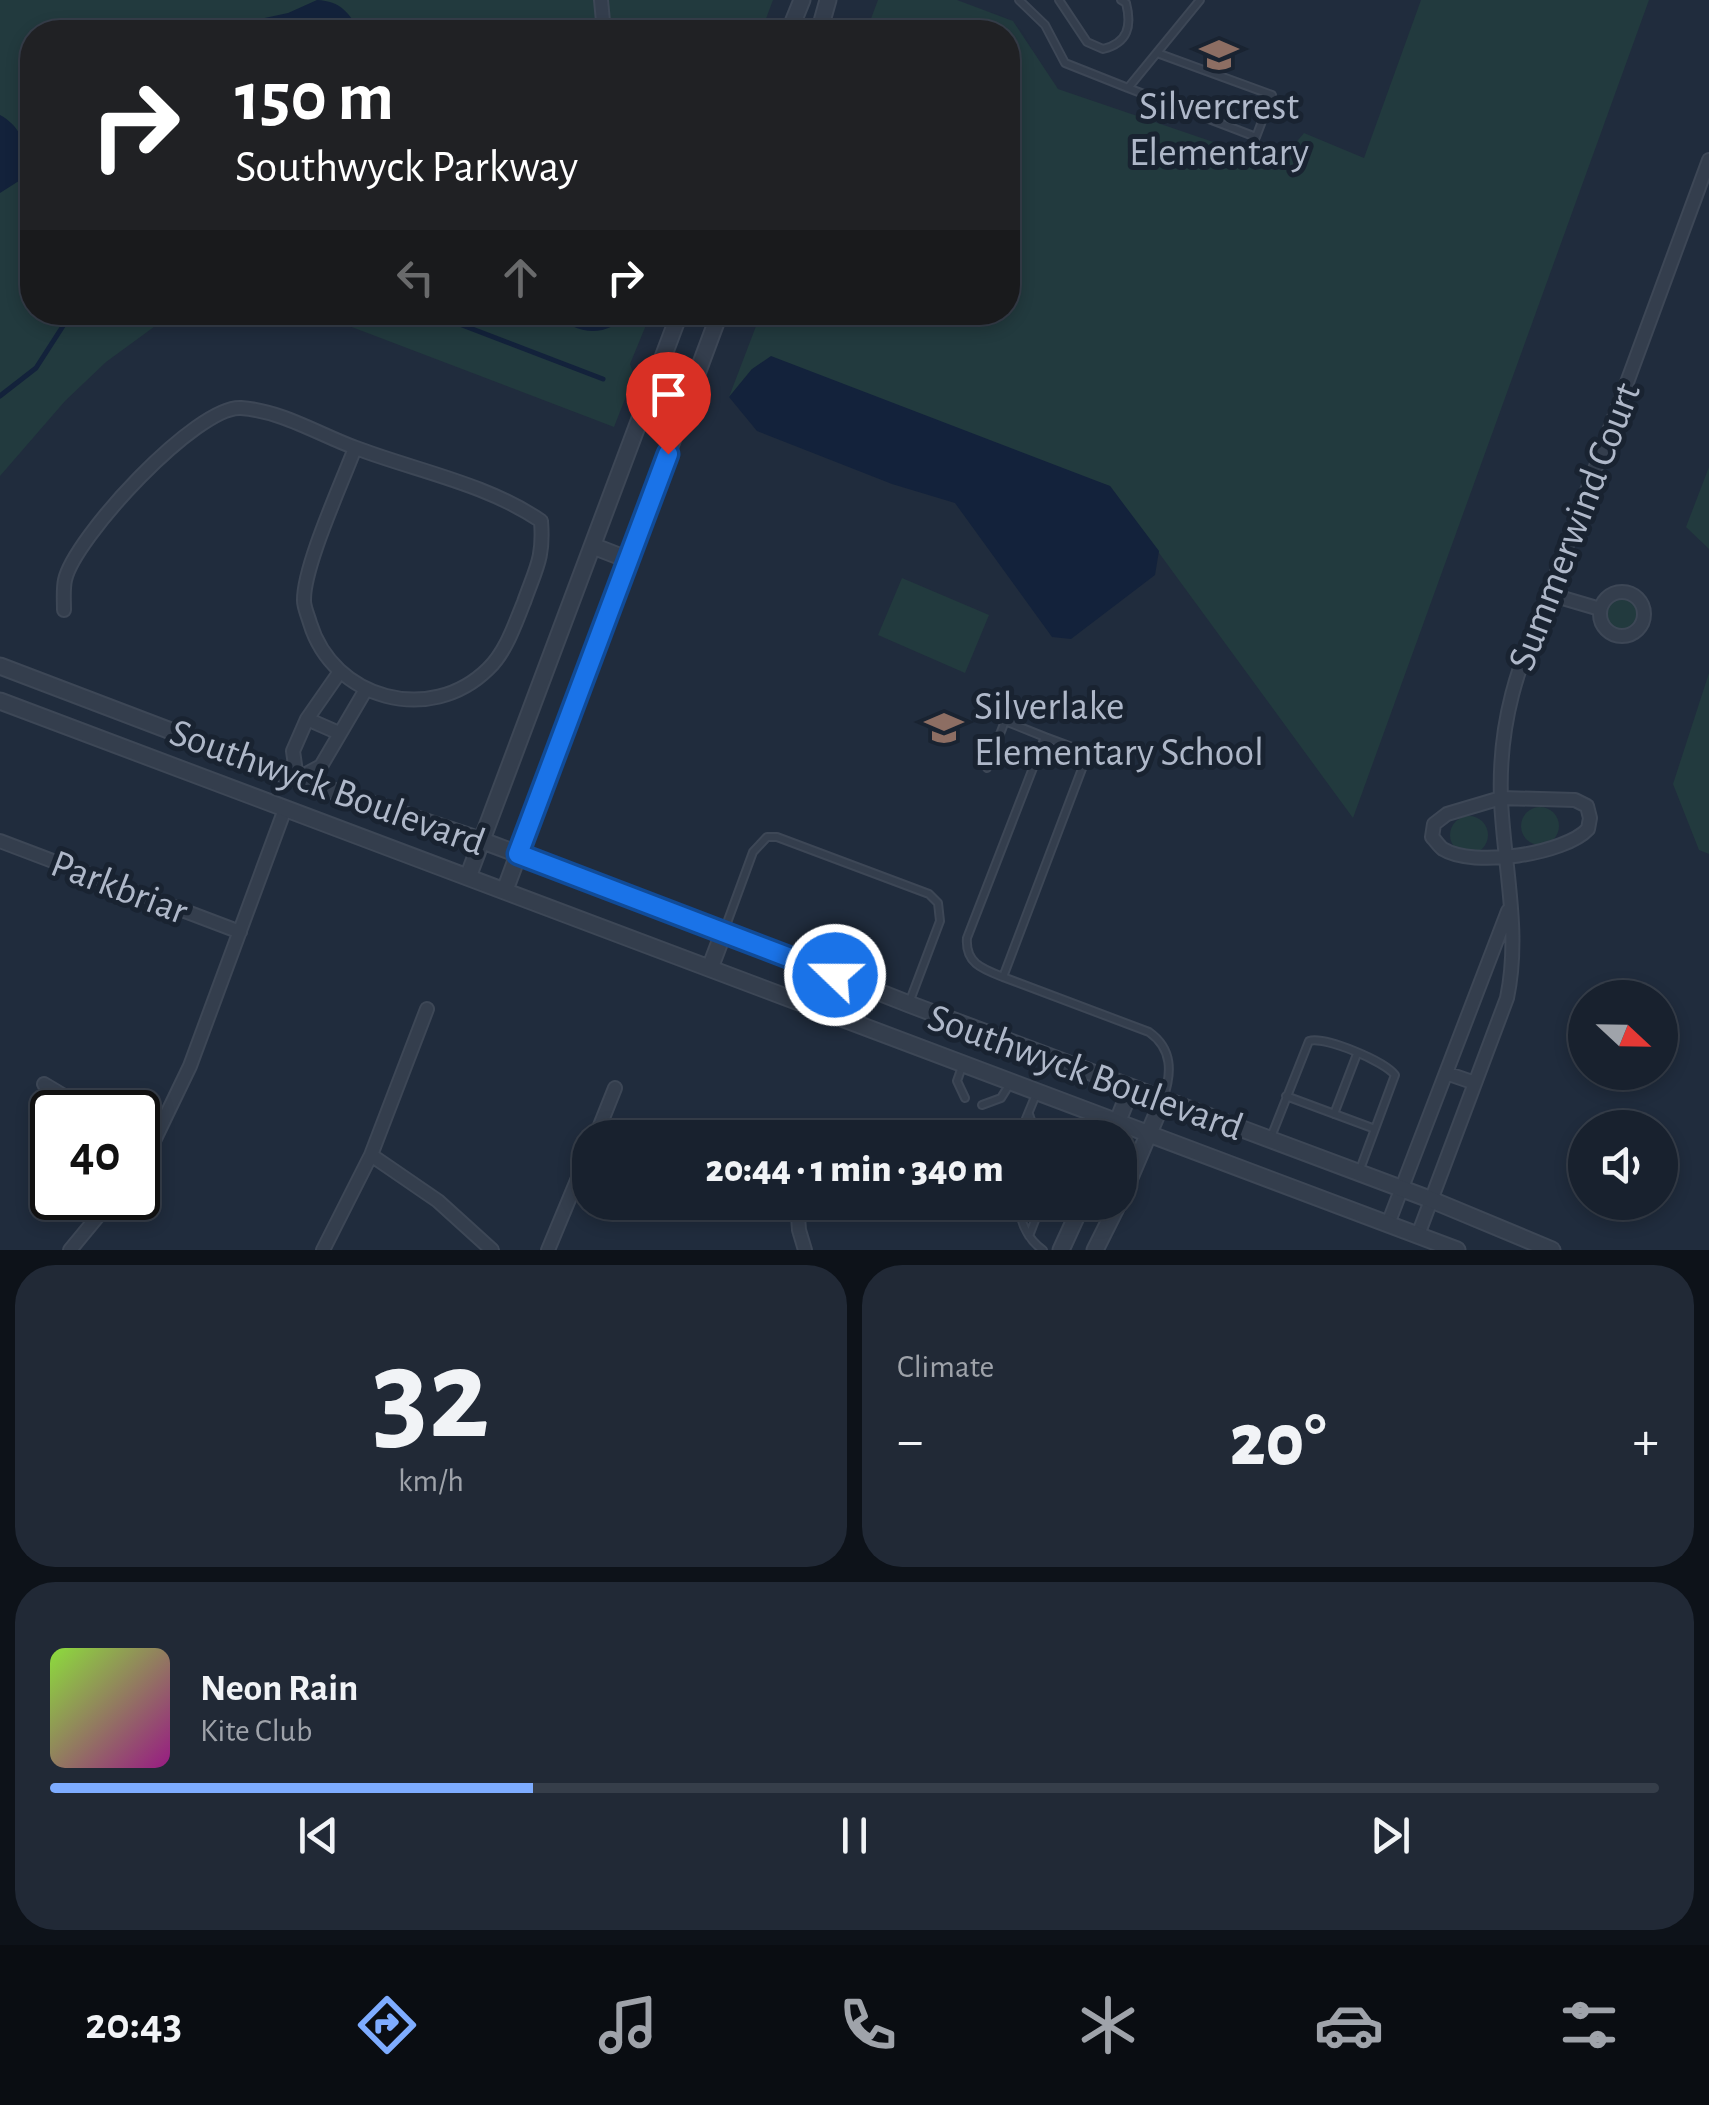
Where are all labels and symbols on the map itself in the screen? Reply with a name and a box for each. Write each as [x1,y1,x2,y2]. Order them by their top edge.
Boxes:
school or university icon: Silvercrest Elementary [1198,34,1240,76]
place label: Silvercrest Elementary [1129,87,1309,173]
pin [626,352,711,455]
street label: Summerwind Court [1502,377,1648,676]
place label: Silverlake Elementary School [974,687,1264,773]
school or university icon: Silverlake Elementary School [923,707,965,749]
street label: Southwyck Boulevard [164,712,490,863]
street label: Parkbriar [45,844,193,932]
position arrow [783,923,887,1027]
north arrow [1568,980,1678,1090]
street label: Southwyck Boulevard [922,997,1248,1148]
speed limit sign: 40 [30,1090,160,1220]

